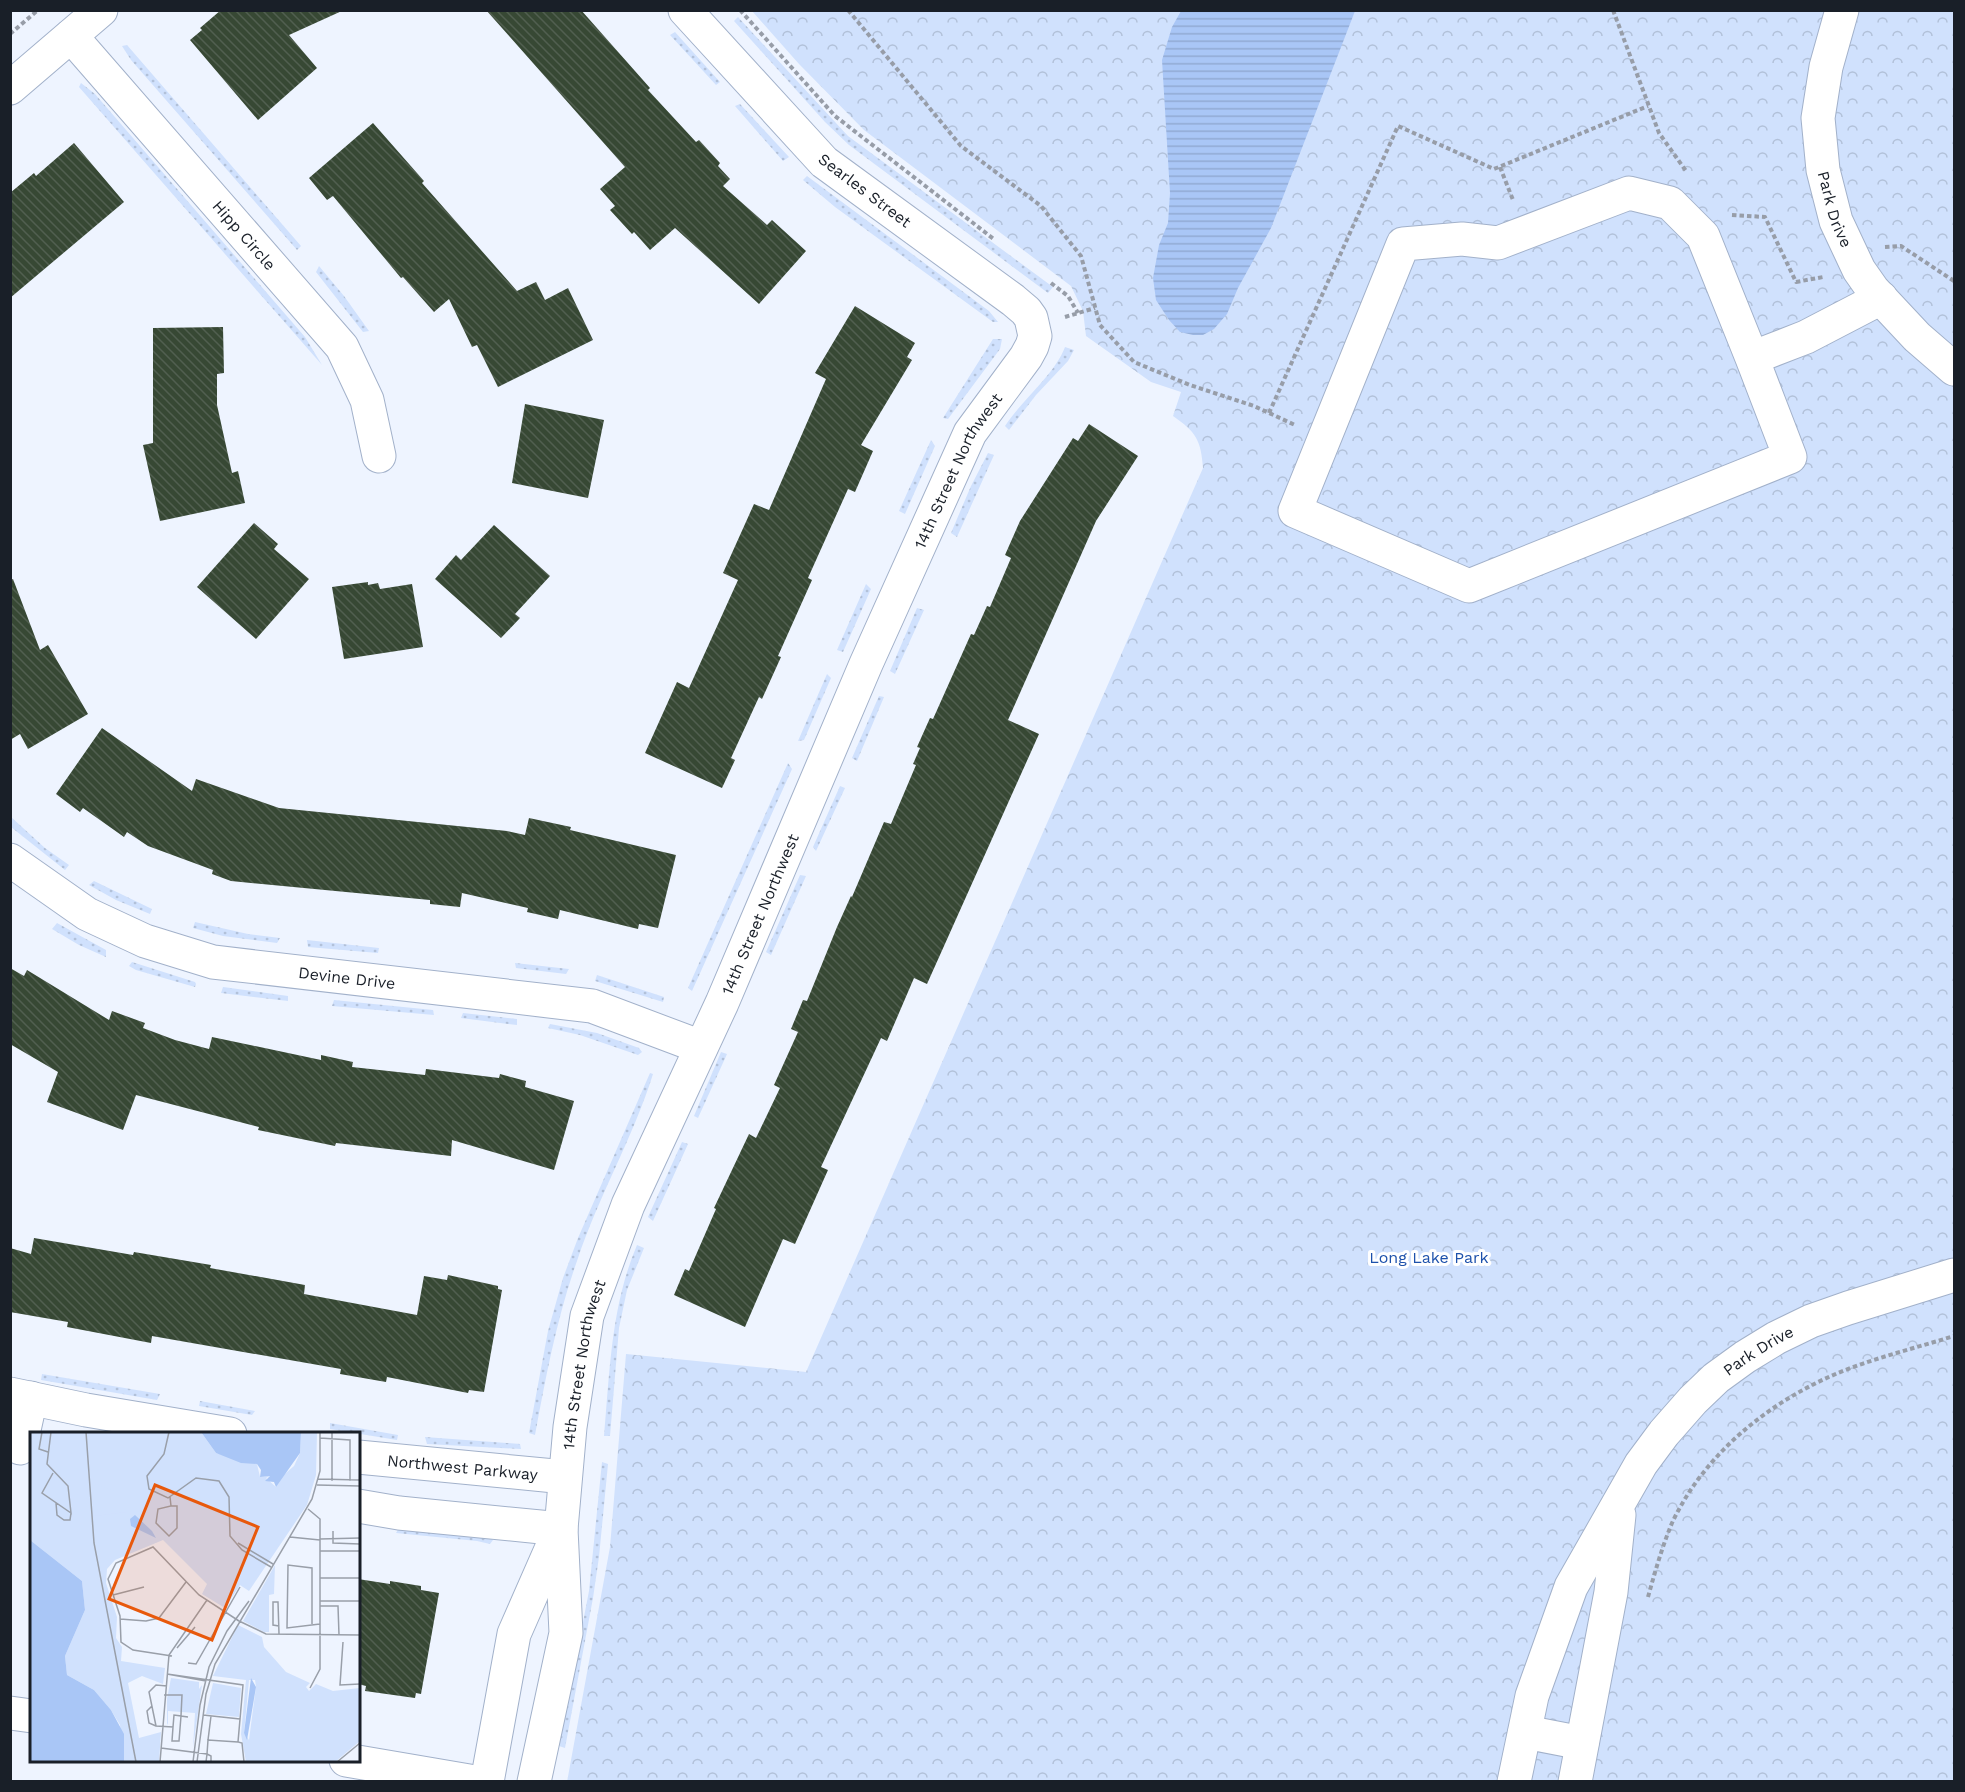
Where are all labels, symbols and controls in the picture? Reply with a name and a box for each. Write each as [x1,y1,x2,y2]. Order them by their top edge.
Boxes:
street label: Searles Street [815,149,915,232]
street label: Park Drive [1814,169,1856,251]
street label: Hipp Circle [209,197,280,274]
street label: 14th Street Northwest [910,389,1006,552]
street label: 14th Street Northwest [718,831,803,998]
street label: Devine Drive [297,963,396,993]
park label: Long Lake Park [1369,1248,1489,1267]
street label: 14th Street Northwest [559,1277,610,1450]
street label: Park Drive [1719,1322,1797,1380]
inset map [30,1432,360,1762]
street label: Northwest Parkway [386,1451,539,1484]

